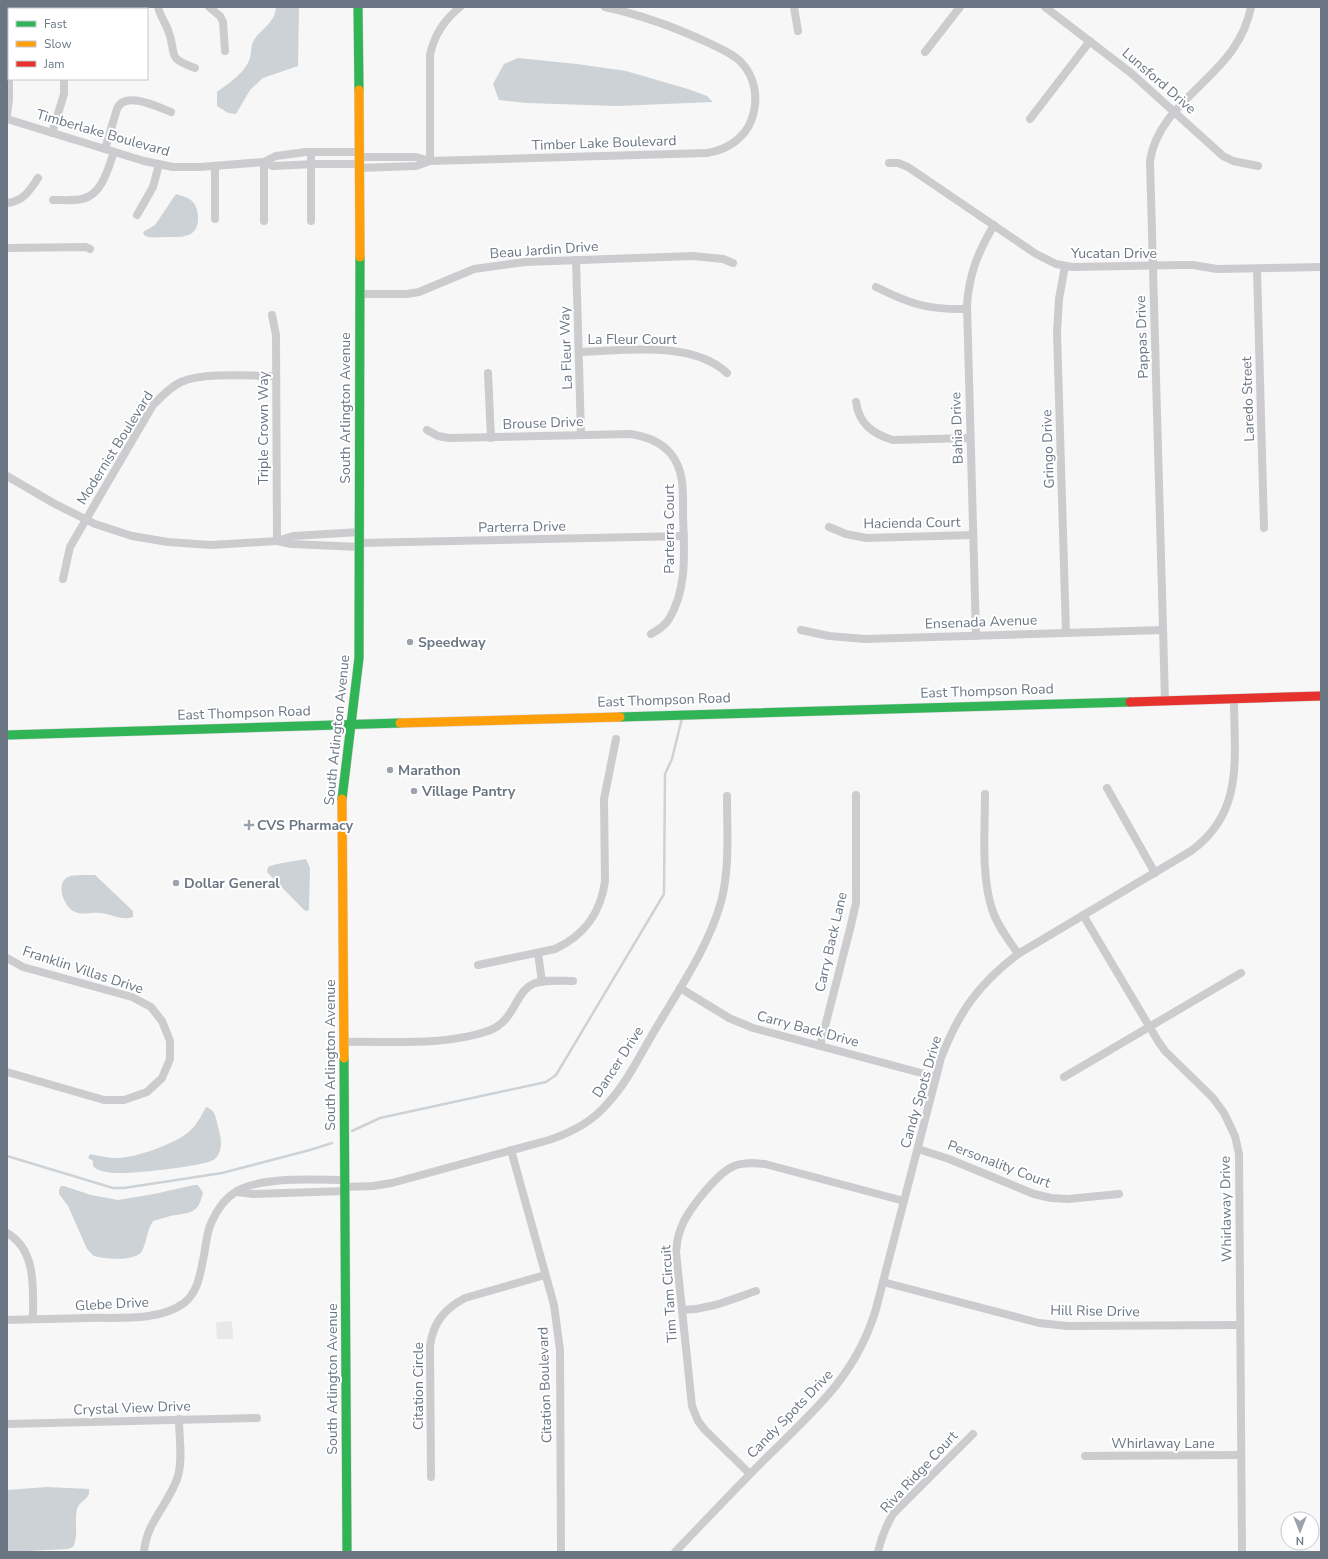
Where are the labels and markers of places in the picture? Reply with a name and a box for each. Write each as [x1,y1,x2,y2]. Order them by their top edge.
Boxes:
place label: Speedway [418,633,486,652]
marker: Speedway [405,637,415,647]
place label: Marathon [398,761,461,780]
marker: Marathon [385,765,395,775]
place label: Village Pantry [421,782,516,801]
marker: Village Pantry [409,786,419,796]
place label: CVS Pharmacy [257,816,354,835]
marker: CVS Pharmacy [244,820,254,830]
place label: Dollar General [184,874,280,893]
marker: Dollar General [171,878,181,888]

